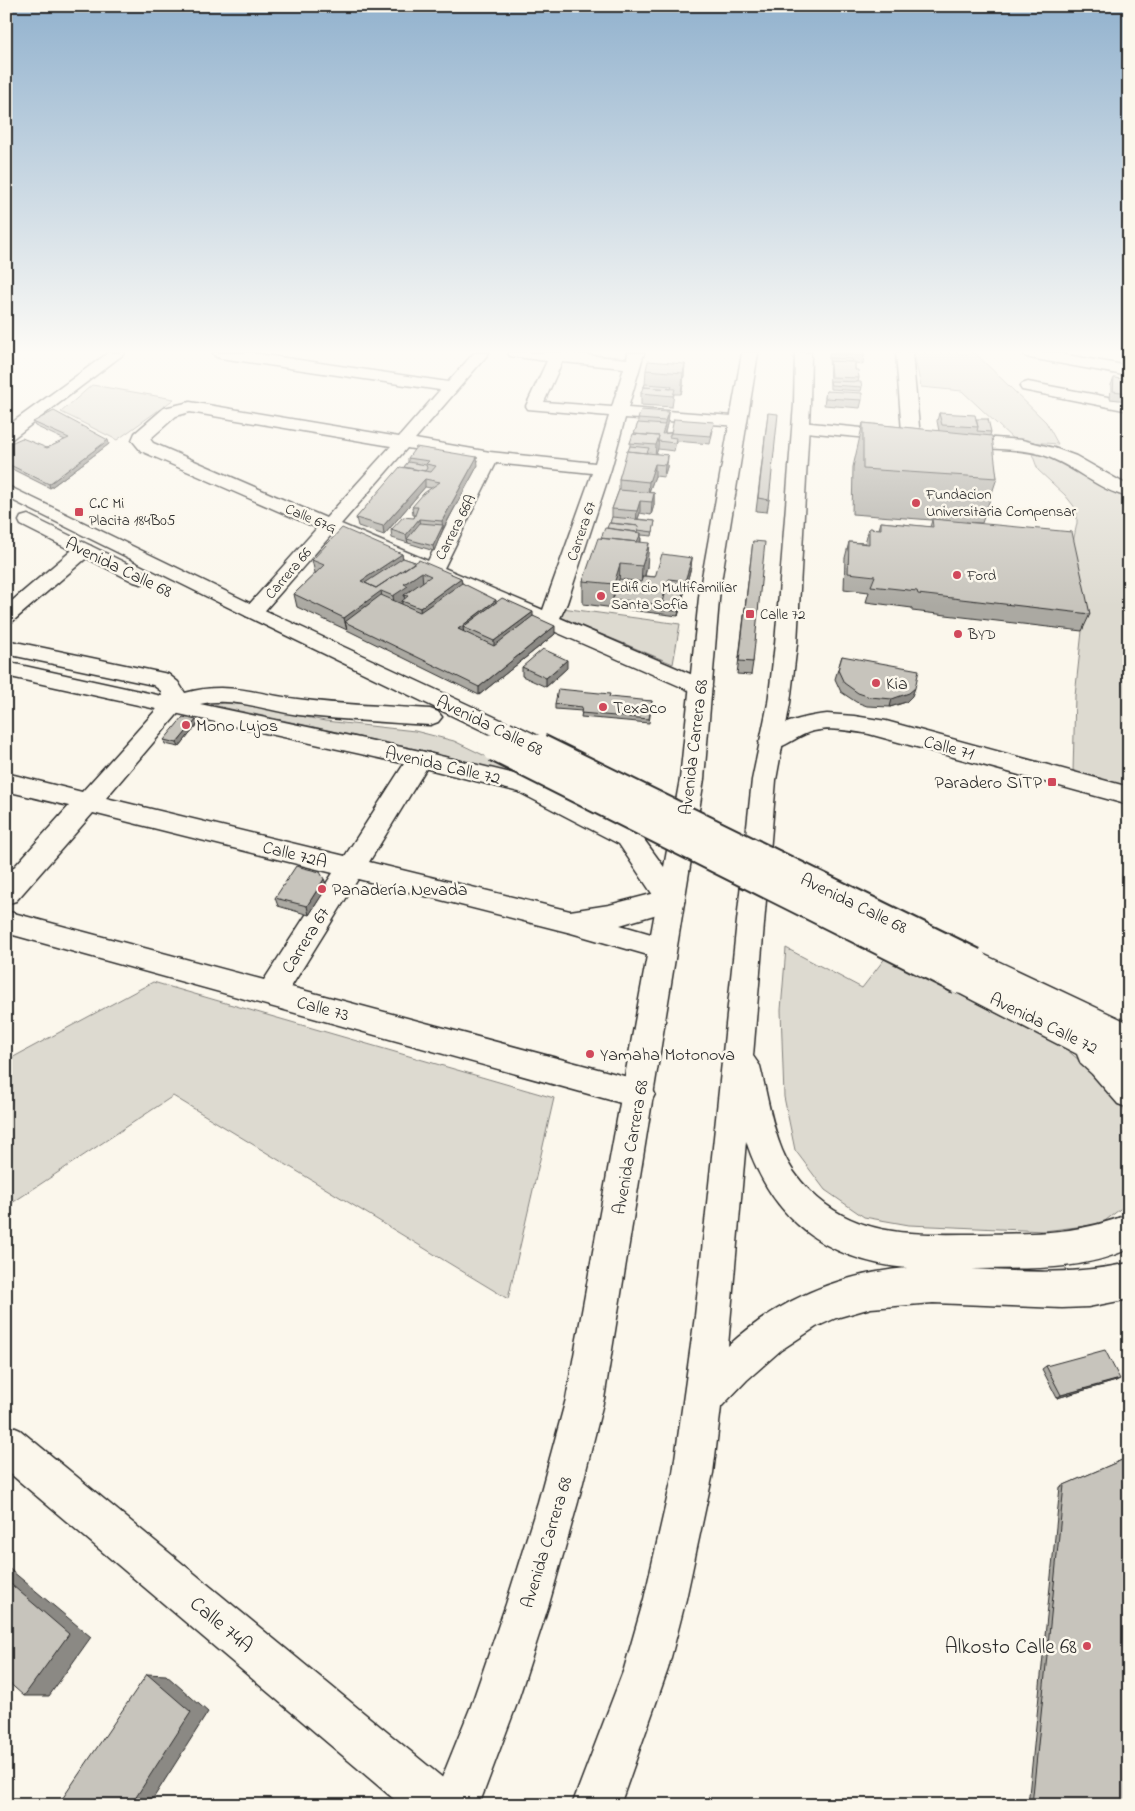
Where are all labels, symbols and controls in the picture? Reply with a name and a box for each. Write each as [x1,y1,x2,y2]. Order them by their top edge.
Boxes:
place label: Fundacion Universitaria Compensar [925,484,1077,523]
street label: Carrera 66A [430,491,482,564]
place label: C.C Mi Placita 184B05 [89,493,176,532]
marker: Fundacion Universitaria Compensar [910,497,922,509]
street label: Calle 67G [281,498,340,540]
street label: Carrera 67 [562,499,602,564]
marker: C.C Mi Placita 184B05 [73,506,85,518]
street label: Avenida Calle 68 [60,532,176,606]
street label: Carrera 66 [260,543,318,604]
place label: Ford [966,565,997,587]
marker: Ford [951,569,963,581]
place label: Edificio Multifamiliar Santa Sofía [611,577,737,616]
marker: Edificio Multifamiliar Santa Sofía [595,590,607,602]
place label: Calle 72 [760,604,806,626]
marker: Calle 72 [744,608,756,620]
place label: BYD [967,624,996,646]
marker: BYD [952,628,964,640]
place label: Kia [886,672,908,698]
marker: Kia [870,677,882,689]
street label: Avenida Carrera 68 [674,678,716,817]
street label: Avenida Calle 68 [431,690,547,764]
place label: Texaco [613,696,667,722]
marker: Texaco [597,701,609,713]
place label: Mono Lujos [196,714,278,740]
marker: Mono Lujos [180,719,192,731]
street label: Calle 71 [920,730,977,768]
street label: Avenida Calle 72 [382,741,503,793]
place label: Paradero SITP [935,771,1043,797]
marker: Paradero SITP [1046,776,1058,788]
street label: Calle 72A [260,835,330,876]
street label: Avenida Calle 68 [795,868,911,942]
place label: Panadería Nevada [332,878,468,904]
marker: Panadería Nevada [316,883,328,895]
street label: Carrera 67 [276,902,338,979]
street label: Avenida Calle 72 [985,987,1102,1062]
street label: Calle 73 [293,991,351,1029]
place label: Yamaha Motonova [600,1043,735,1069]
marker: Yamaha Motonova [584,1048,596,1060]
street label: Avenida Carrera 68 [607,1078,657,1217]
street label: Avenida Carrera 68 [516,1473,580,1612]
street label: Calle 74A [182,1590,259,1661]
place label: Alkosto Calle 68 [945,1633,1077,1663]
marker: Alkosto Calle 68 [1081,1640,1093,1652]

